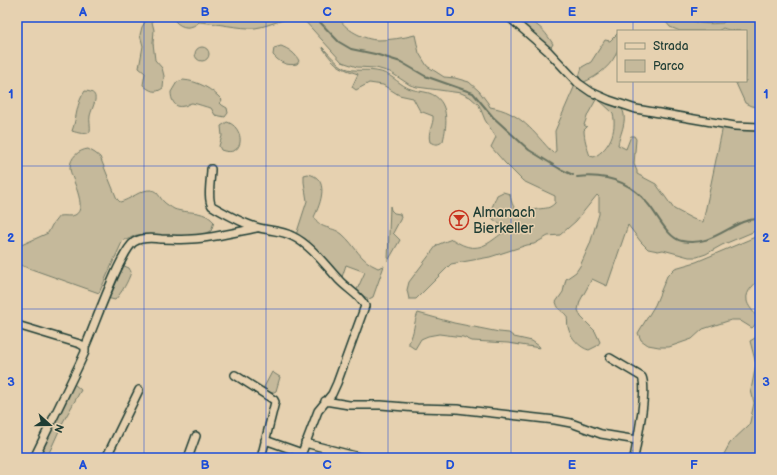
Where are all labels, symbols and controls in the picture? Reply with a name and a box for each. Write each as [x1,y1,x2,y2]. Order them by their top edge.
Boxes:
text: A [78,4,87,20]
text: B [200,4,210,20]
text: C [322,4,332,20]
text: D [445,4,455,20]
text: E [568,4,577,20]
text: F [690,4,698,20]
legend [617,30,747,82]
text: Strada [653,39,689,54]
text: Parco [653,59,684,74]
text: 1 [8,86,14,102]
text: 1 [763,86,769,102]
place label: Almanach Bierkeller [473,204,535,237]
bar icon: Almanach Bierkeller [448,209,470,231]
text: 2 [7,230,15,246]
text: 2 [762,230,770,246]
text: 3 [7,374,15,390]
text: 3 [762,374,770,390]
north arrow [30,405,70,445]
text: N [51,422,66,435]
text: A [78,457,87,473]
text: B [200,457,210,473]
text: C [322,457,332,473]
text: D [445,457,455,473]
text: E [568,457,577,473]
text: F [690,457,698,473]

